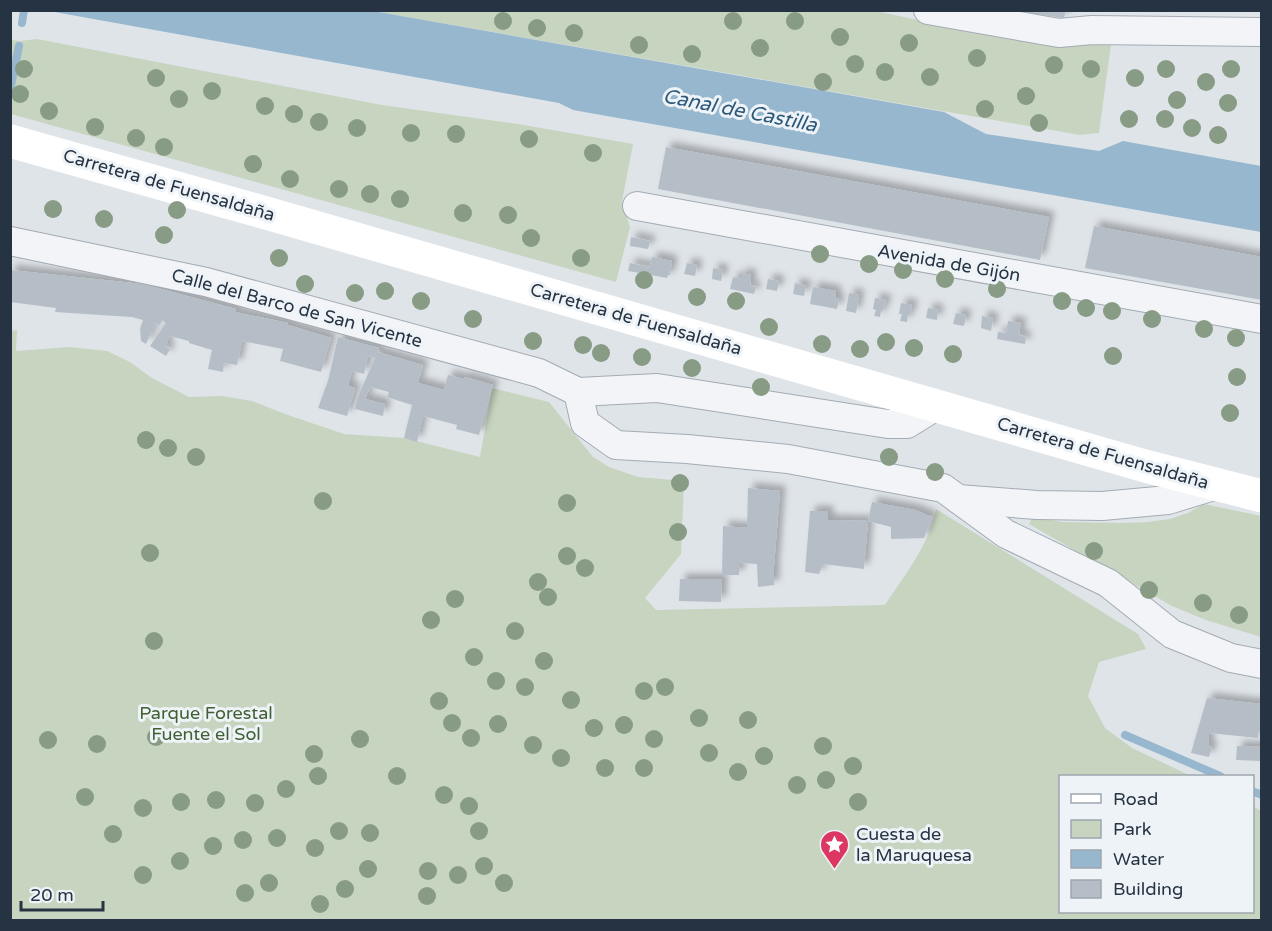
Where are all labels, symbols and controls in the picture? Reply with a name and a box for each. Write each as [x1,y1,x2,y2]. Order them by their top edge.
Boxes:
water label: Canal de Castilla [661,84,820,138]
street label: Carretera de Fuensaldaña [61,144,277,226]
street label: Avenida de Gijón [876,240,1022,286]
street label: Calle del Barco de San Vicente [169,264,425,352]
street label: Carretera de Fuensaldaña [528,278,744,360]
street label: Carretera de Fuensaldaña [995,412,1211,494]
park label: Parque Forestal Fuente el Sol [139,702,273,745]
legend [1059,775,1254,913]
text: Road [1113,788,1158,810]
text: Park [1113,818,1152,840]
place label: Cuesta de la Maruquesa [856,823,972,866]
place icon: Cuesta de la Maruquesa [819,828,851,870]
text: Water [1113,848,1164,870]
scale bar [21,874,104,912]
text: Building [1113,878,1183,900]
text: 20 m [30,884,74,906]

